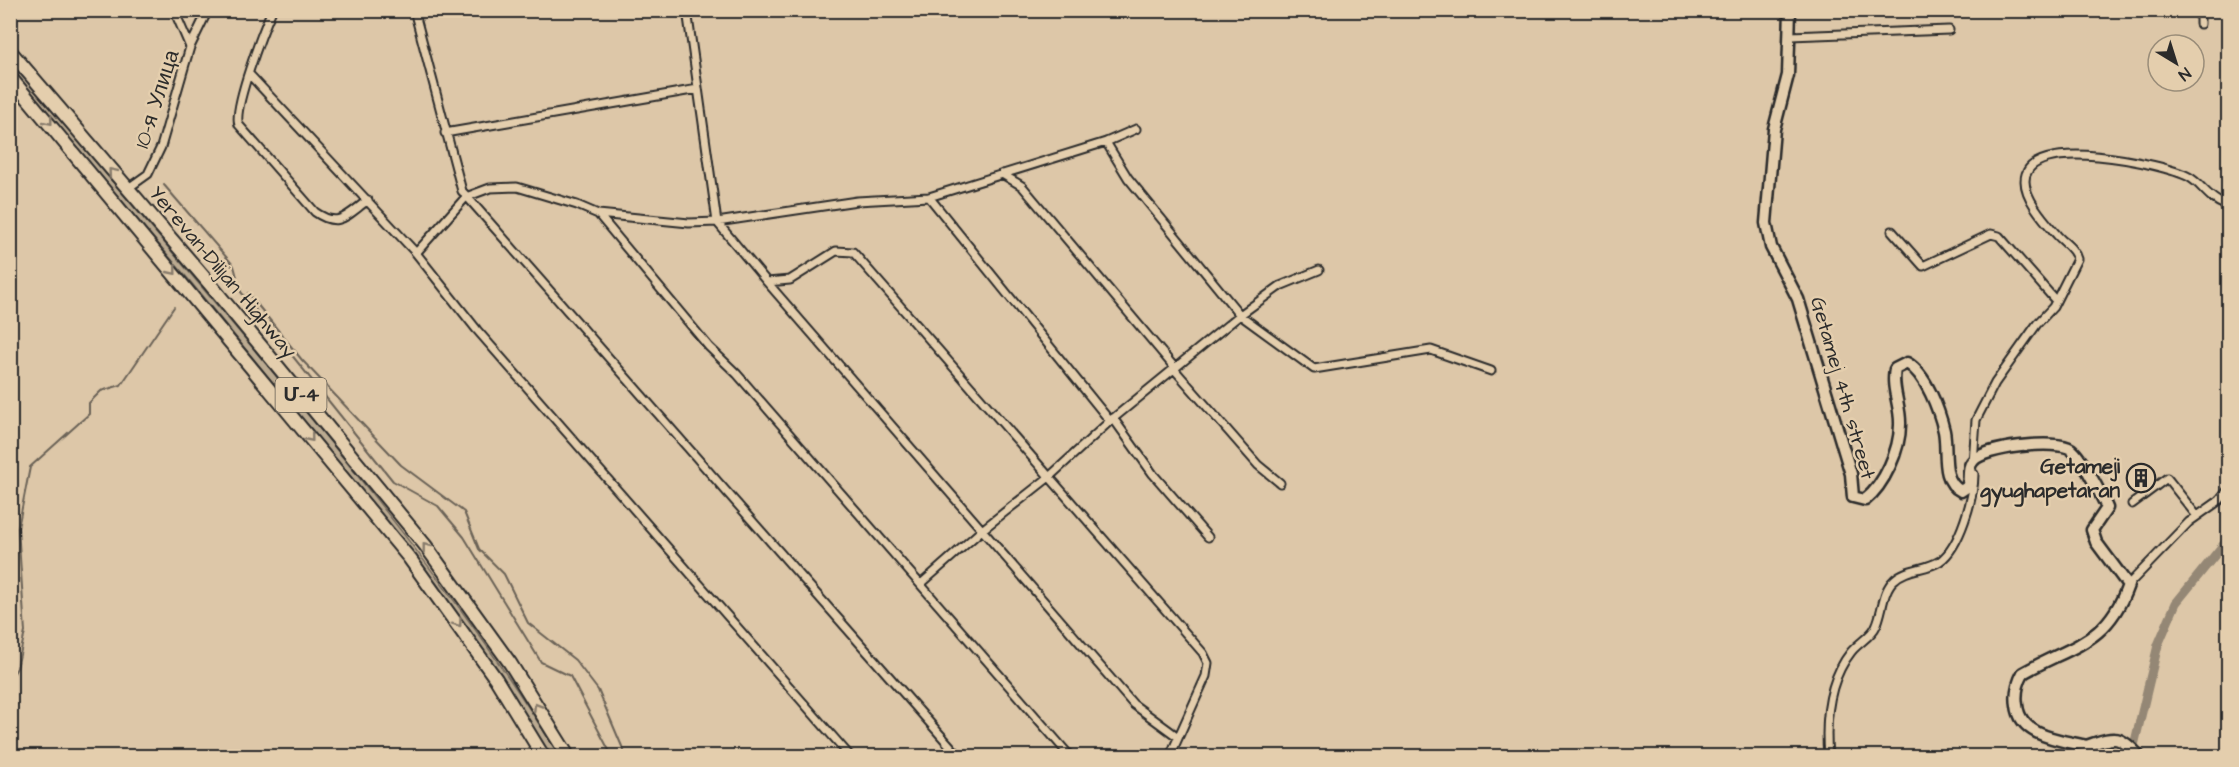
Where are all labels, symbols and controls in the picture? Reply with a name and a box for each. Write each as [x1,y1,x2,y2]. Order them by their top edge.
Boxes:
north arrow [2146,33,2206,93]
street label: 10-я Улица [127,46,187,152]
text: N [2174,62,2195,86]
one-way arrow [41,114,52,125]
one-way arrow [108,168,119,179]
street label: Yerevan-Dilijan Highway [141,180,304,366]
one-way arrow [165,264,176,275]
street label: Getamej 4th street [1803,293,1883,483]
road number: Մ-4 [276,378,326,412]
one-way arrow [303,431,314,442]
place label: Getameji gyughapetaran [1980,452,2121,508]
building icon: Getameji gyughapetaran [2125,462,2157,494]
one-way arrow [422,542,433,553]
one-way arrow [450,617,461,628]
one-way arrow [533,703,545,713]

